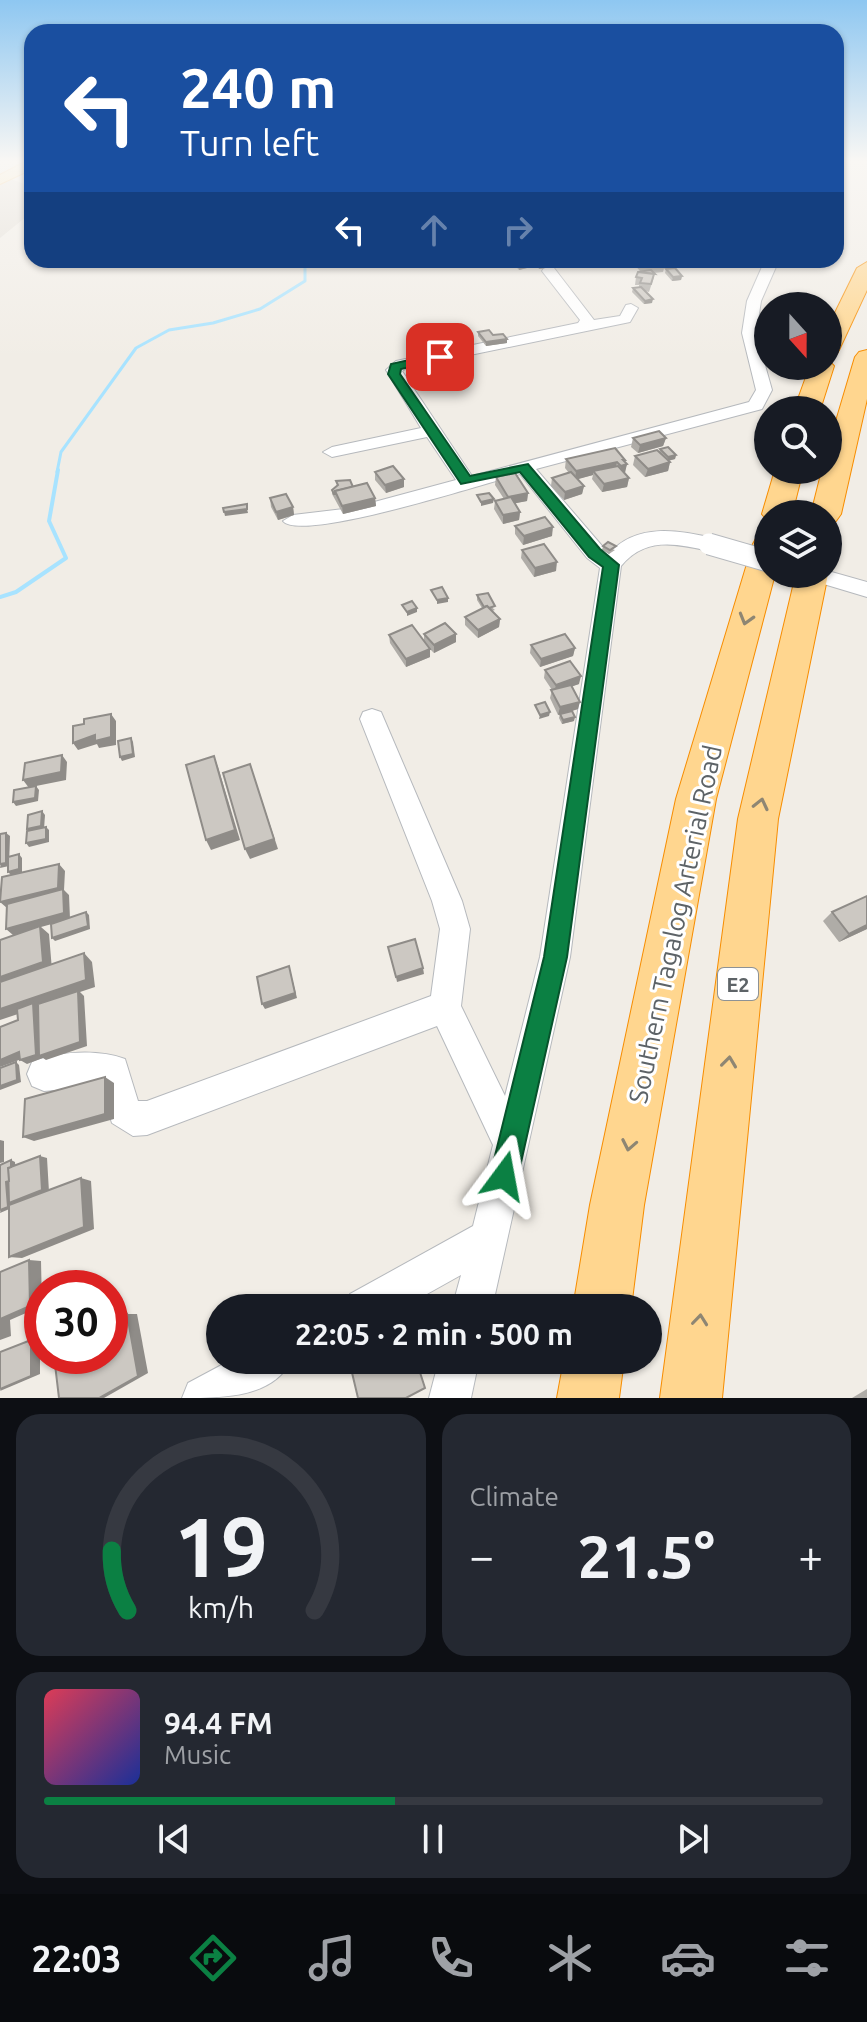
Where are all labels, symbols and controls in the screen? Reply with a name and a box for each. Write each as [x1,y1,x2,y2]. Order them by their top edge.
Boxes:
icon: left [48,56,152,160]
text: 240 m [180,56,336,119]
text: Turn left [180,122,319,163]
icon: left [328,208,372,252]
icon: ahead [412,208,456,252]
icon: right [496,208,540,252]
north arrow [754,292,842,380]
map controls [754,292,842,588]
pin [406,323,474,391]
icon: arrive [418,335,462,379]
button: search [754,396,842,484]
button: layers [754,500,842,588]
one-way arrow [739,611,756,625]
street label: Southern Tagalog Arterial Road [623,742,727,1106]
one-way arrow [752,798,769,811]
road number: E2 [718,968,758,1000]
one-way arrow [720,1055,737,1069]
position arrow [462,1134,546,1218]
one-way arrow [621,1138,638,1151]
speed limit sign: 30 [24,1270,128,1374]
one-way arrow [691,1314,708,1327]
text: 22:05 · 2 min · 500 m [295,1317,573,1351]
text: Climate [470,1482,559,1511]
text: 19 [174,1499,268,1593]
text: 21.5° [578,1522,715,1589]
text: − [470,1531,494,1580]
text: + [798,1531,823,1580]
text: km/h [188,1591,254,1623]
text: 94.4 FM [164,1706,273,1740]
text: Music [164,1740,231,1769]
icon: previous [152,1817,196,1861]
icon: pause [411,1817,455,1861]
icon: next [671,1817,715,1861]
icon: directions [185,1930,241,1986]
icon: music [304,1930,360,1986]
icon: phone [423,1930,479,1986]
icon: climate [542,1930,598,1986]
icon: car [660,1930,716,1986]
icon: filters [779,1930,835,1986]
text: 22:03 [31,1938,122,1979]

